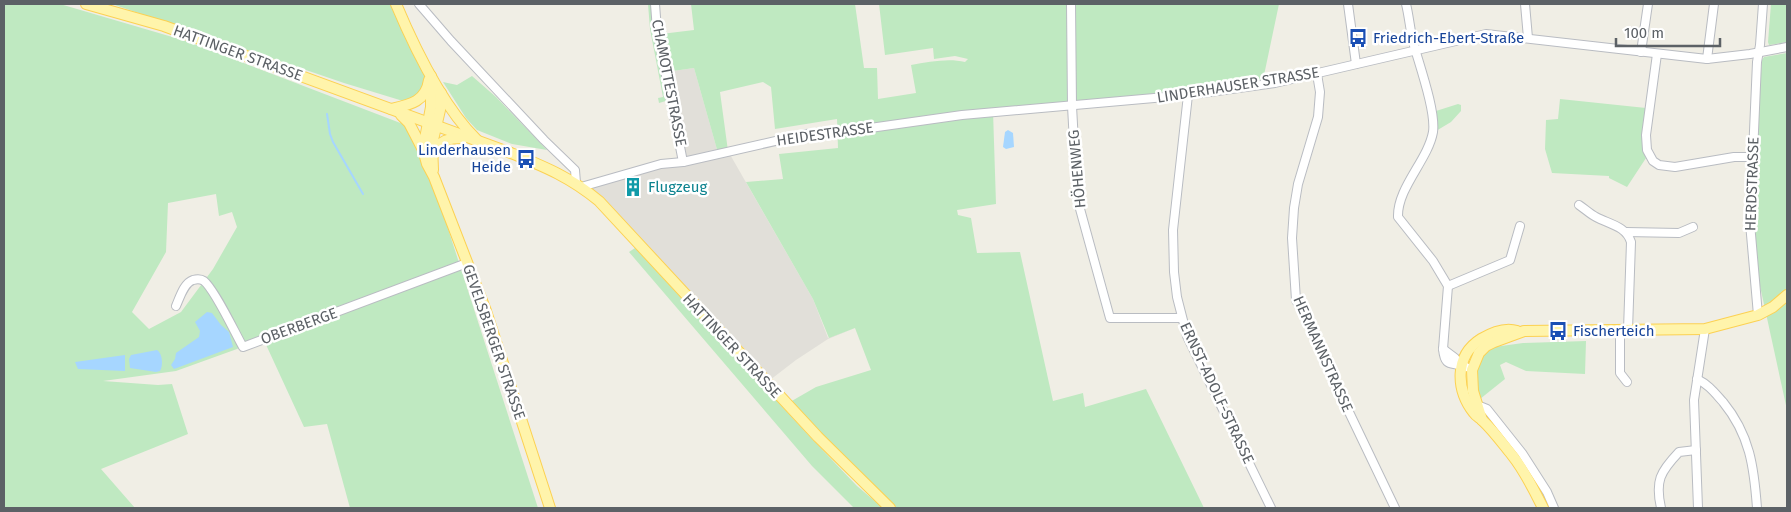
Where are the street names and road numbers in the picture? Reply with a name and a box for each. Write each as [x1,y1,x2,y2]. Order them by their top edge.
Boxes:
street label: CHAMOTTESTRASSE [648,18,690,148]
street label: HATTINGER STRASSE [171,21,305,85]
street label: LINDERHAUSER STRASSE [1156,63,1320,107]
street label: HEIDESTRASSE [775,118,875,150]
street label: HÖHENWEG [1065,129,1089,209]
street label: HERDSTRASSE [1741,136,1763,232]
street label: GEVELSBERGER STRASSE [459,262,529,422]
street label: HATTINGER STRASSE [679,290,785,402]
street label: HERMANNSTRASSE [1289,293,1357,415]
street label: OBERBERGE [258,304,340,348]
street label: ERNST-ADOLF-STRASSE [1176,319,1258,467]

